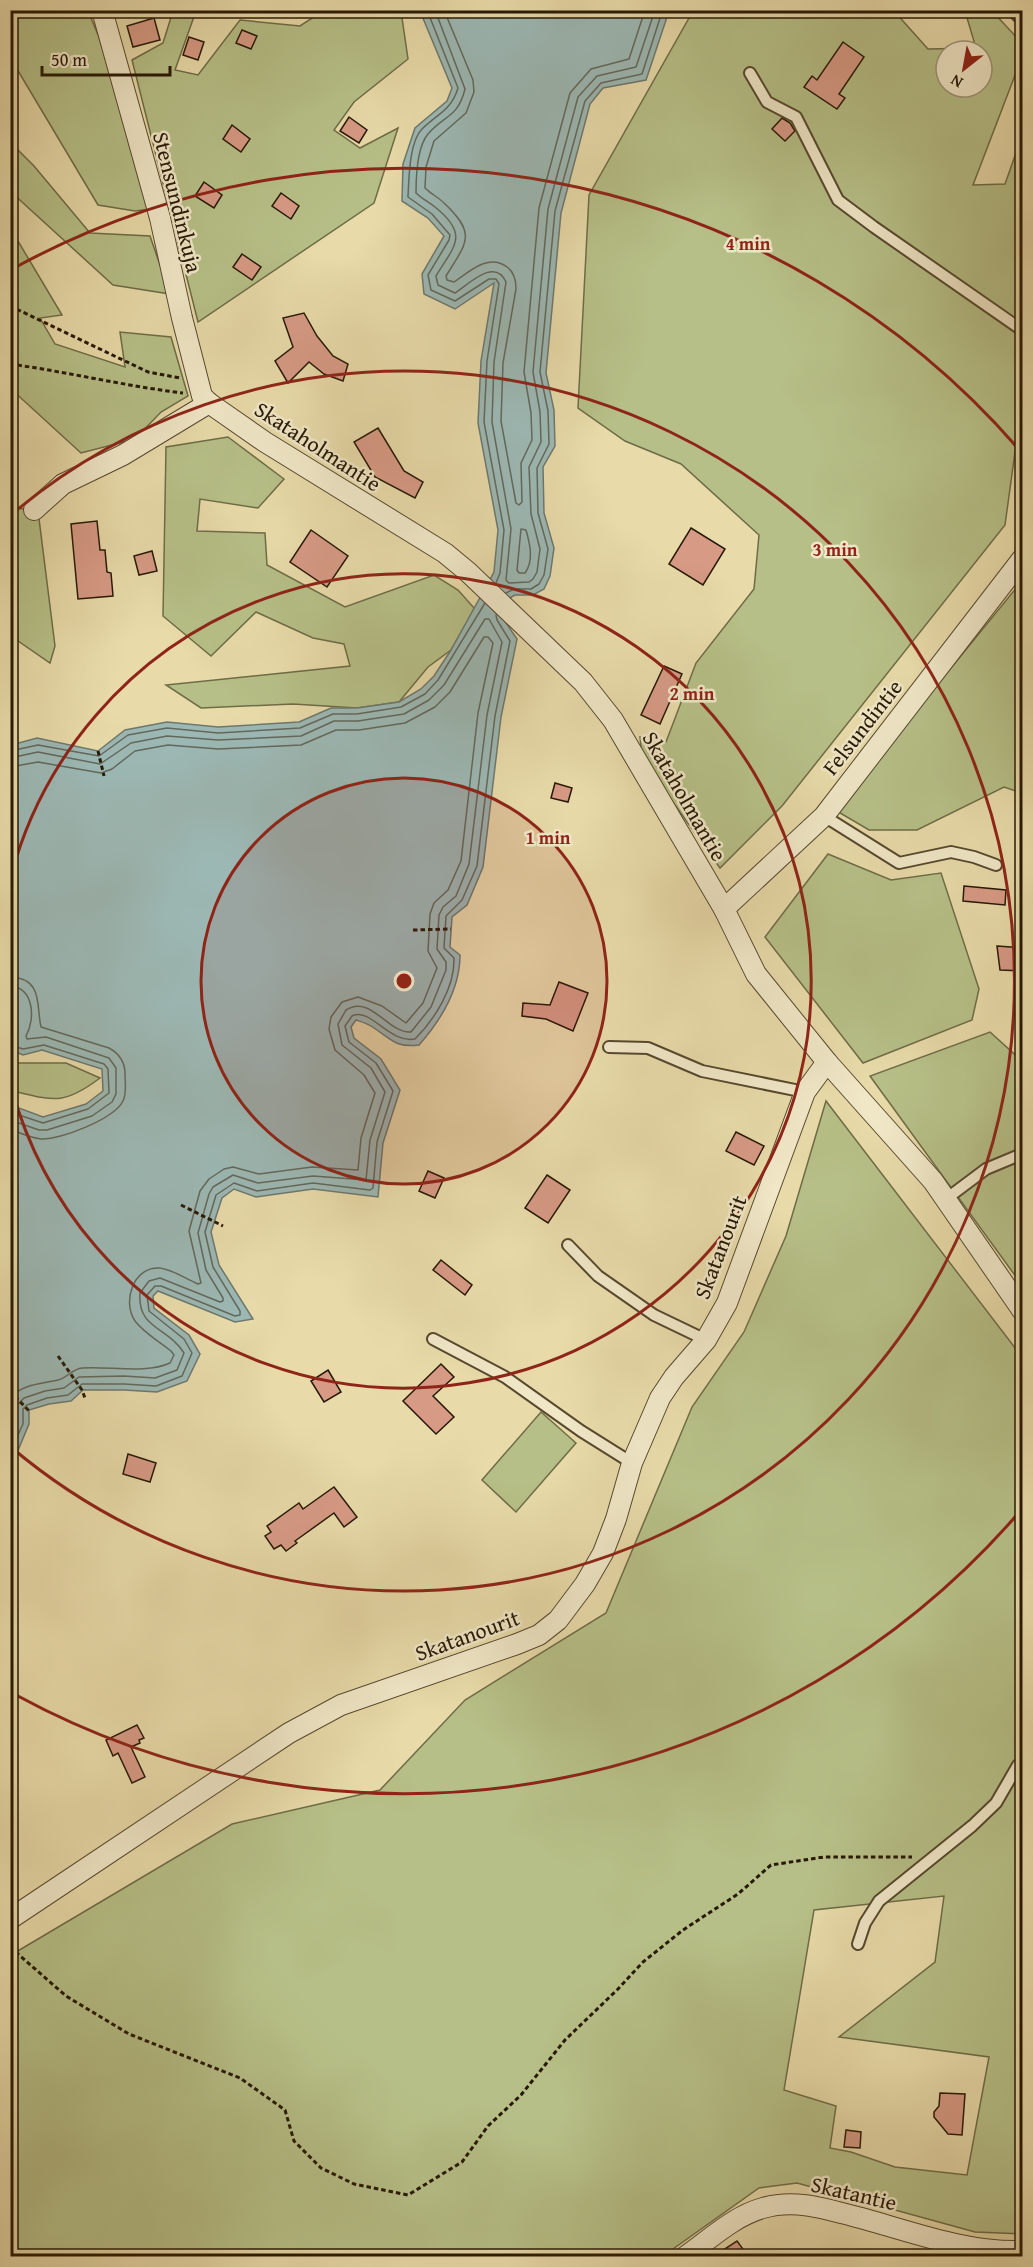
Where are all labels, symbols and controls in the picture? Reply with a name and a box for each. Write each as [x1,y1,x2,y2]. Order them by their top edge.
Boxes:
scale bar [42,39,170,77]
north arrow [934,39,994,99]
text: 50 m [51,46,87,73]
text: N [945,69,967,95]
street label: Stensundinkuja [145,128,211,276]
text: 4 min [726,230,771,257]
street label: Skataholmantie [248,393,388,499]
text: 3 min [813,536,858,563]
street label: Felsundintie [814,672,910,782]
text: 2 min [670,680,715,707]
street label: Skataholmantie [635,725,735,867]
text: 1 min [526,824,571,851]
centre of rings [394,971,414,991]
street label: Skatanourit [686,1190,755,1304]
street label: Skatanourit [410,1601,524,1669]
street label: Skatantie [808,2168,900,2218]

